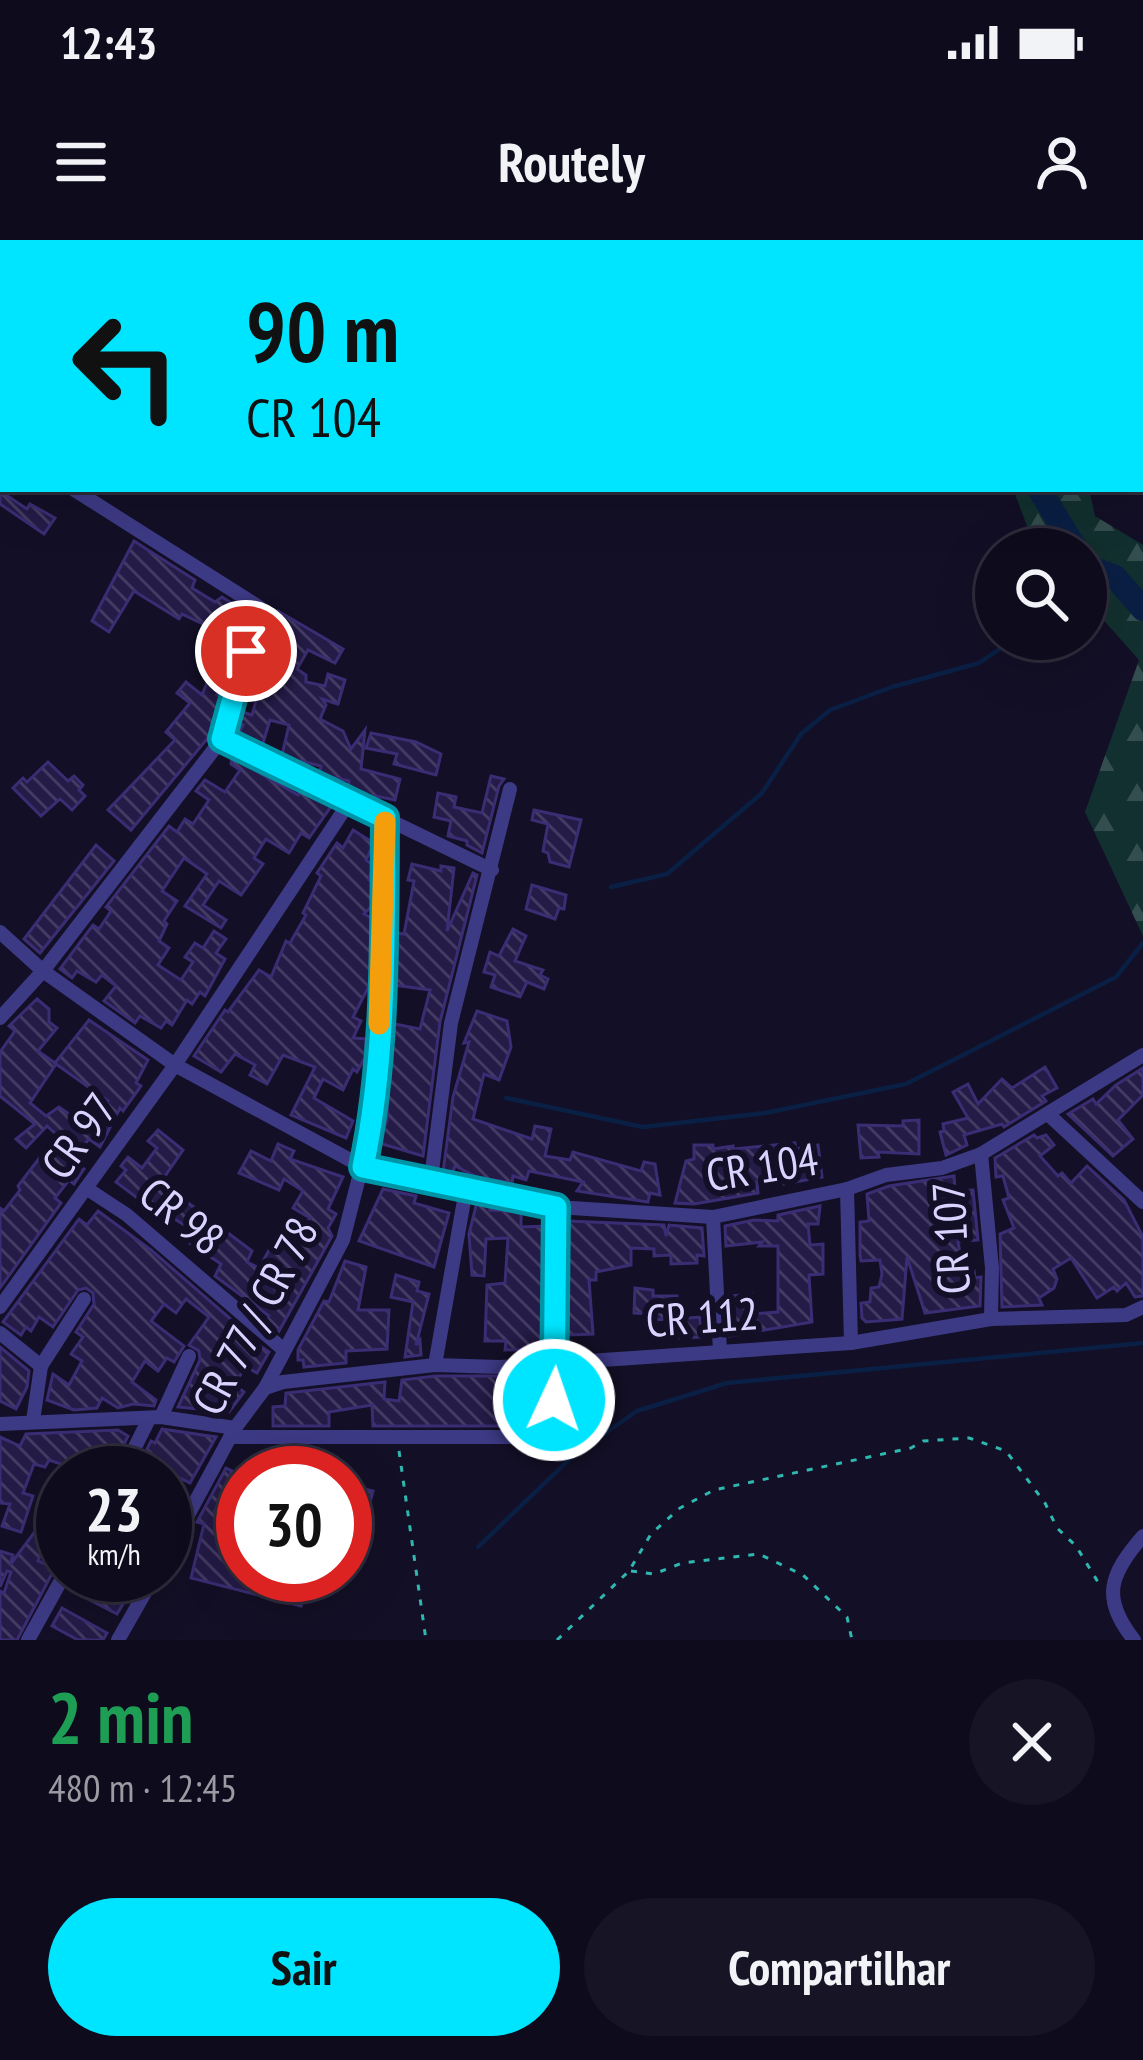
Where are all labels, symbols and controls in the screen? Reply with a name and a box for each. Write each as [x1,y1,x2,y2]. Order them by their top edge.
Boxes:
text: 12:43 [60,13,157,71]
text: Routely [498,127,645,197]
icon: menu [48,129,114,195]
icon: person [1029,129,1095,195]
text: 90 m [246,276,399,385]
icon: left [48,288,204,444]
text: CR 104 [246,382,381,452]
map controls [975,528,1107,660]
button: search [975,528,1107,660]
pin [195,600,297,702]
icon: arrive [213,618,279,684]
street label: CR 97 [28,1081,129,1190]
street label: CR 104 [702,1129,822,1203]
street label: CR 98 [129,1164,237,1267]
street label: CR 107 [918,1180,982,1296]
street label: CR 77 / CR 78 [178,1207,330,1424]
street label: CR 112 [644,1283,760,1349]
position arrow [491,1337,617,1463]
speed limit sign: 30 [216,1446,372,1602]
text: 23 [85,1470,143,1548]
text: km/h [87,1534,141,1573]
text: 2 min [48,1670,193,1763]
button: close [969,1679,1095,1805]
text: 480 m · 12:45 [48,1762,237,1813]
button: Sair [48,1898,560,2036]
button: Compartilhar [584,1898,1095,2036]

